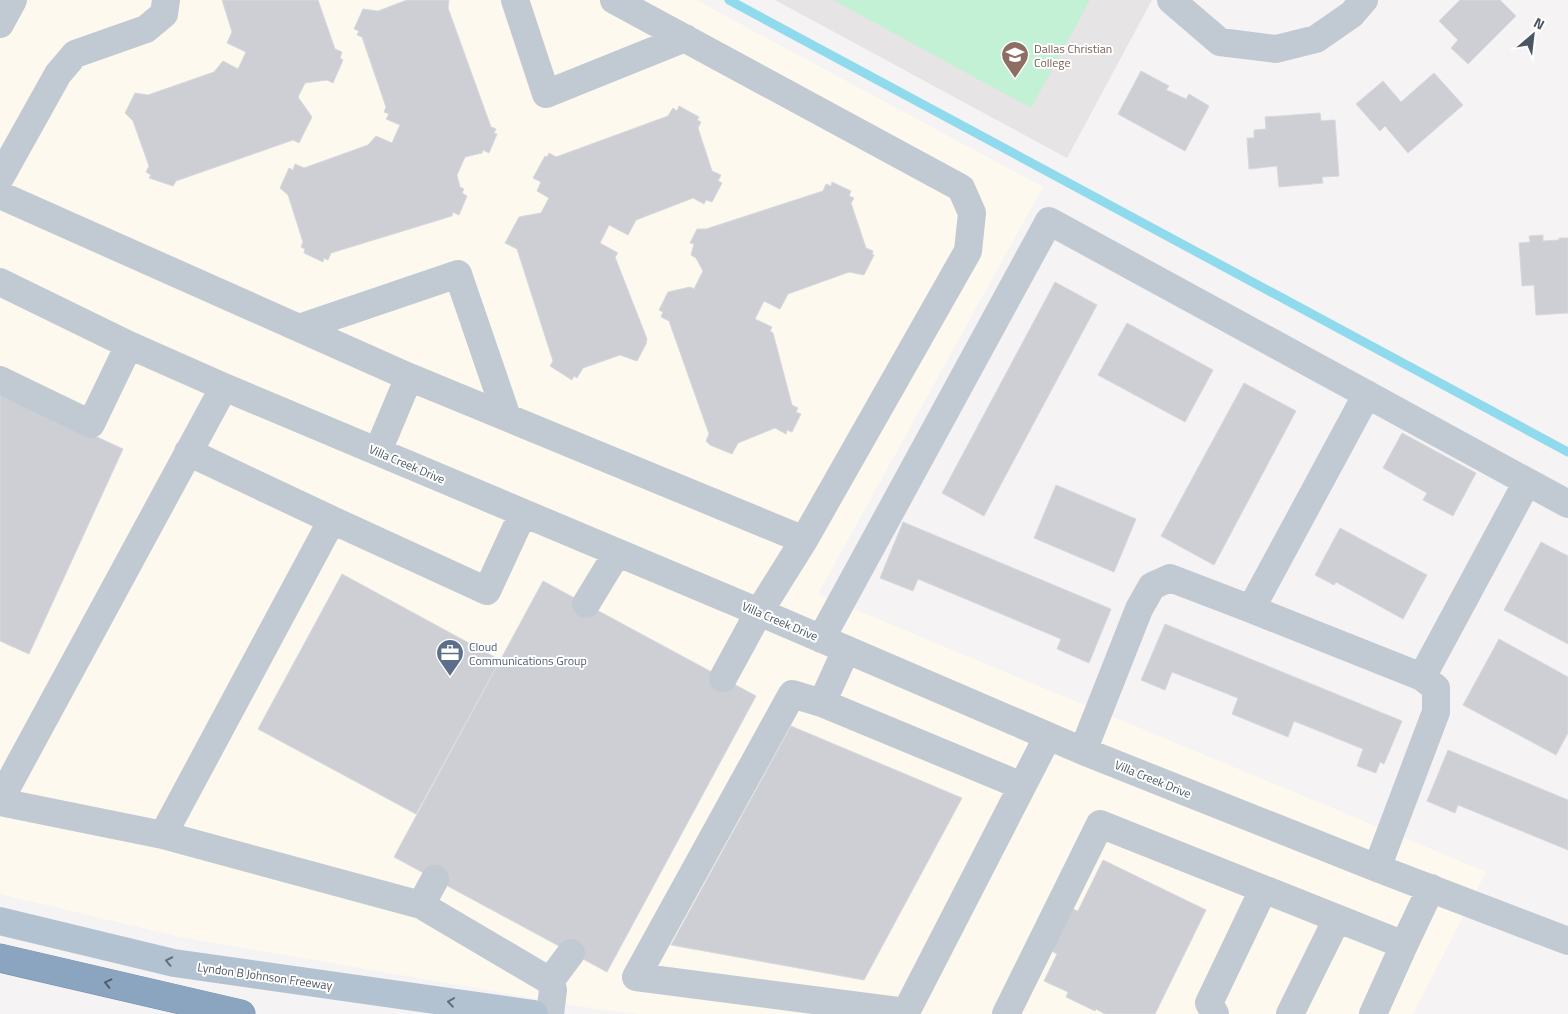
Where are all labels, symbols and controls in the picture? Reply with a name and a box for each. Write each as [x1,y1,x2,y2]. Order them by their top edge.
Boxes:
north arrow [1508,10,1558,60]
text: N [1530,12,1549,35]
place label: Dallas Christian College [1034,39,1112,72]
school or university icon: Dallas Christian College [1000,40,1030,79]
street label: Villa Creek Drive [366,439,448,489]
street label: Villa Creek Drive [739,596,821,646]
place label: Cloud Communications Group [469,637,587,670]
office icon: Cloud Communications Group [435,638,465,677]
street label: Villa Creek Drive [1112,755,1194,803]
one-way arrow [165,957,174,967]
street label: Lyndon B Johnson Freeway [196,957,334,995]
one-way arrow [103,978,112,989]
one-way arrow [447,997,455,1008]

